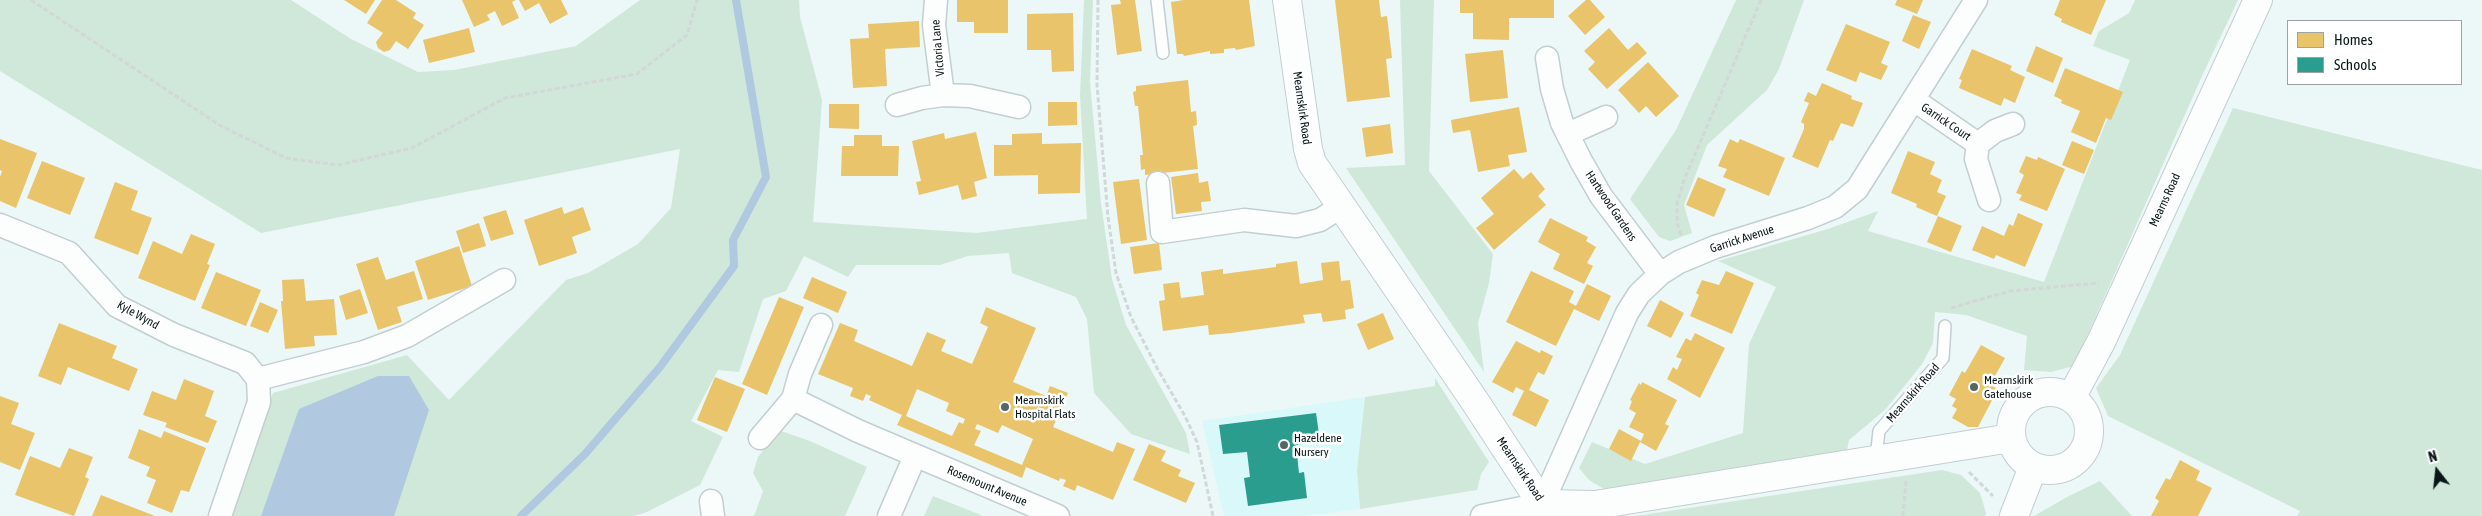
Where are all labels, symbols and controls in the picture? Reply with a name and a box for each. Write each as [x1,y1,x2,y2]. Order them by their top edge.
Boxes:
street label: Victoria Lane [928,19,948,77]
legend [2287,20,2462,85]
text: Homes [2334,31,2373,48]
text: Schools [2334,56,2377,73]
street label: Mearnskirk Road [1290,70,1314,146]
street label: Garrick Court [1918,100,1974,144]
street label: Hartwood Gardens [1582,168,1640,244]
street label: Mearns Road [2146,171,2184,229]
street label: Garrick Avenue [1708,222,1776,256]
street label: Kyle Wynd [114,298,162,332]
street label: Mearnskirk Road [1883,360,1943,426]
place label: Mearnskirk Gatehouse [1984,373,2033,401]
marker: Mearnskirk Gatehouse [1968,381,1980,393]
place label: Mearnskirk Hospital Flats [1015,393,1075,421]
marker: Mearnskirk Hospital Flats [999,401,1011,413]
place label: Hazeldene Nursery [1294,431,1342,459]
street label: Mearnskirk Road [1493,434,1547,504]
marker: Hazeldene Nursery [1278,439,1290,451]
north arrow [2412,446,2462,496]
text: N [2427,448,2439,465]
street label: Rosemount Avenue [945,463,1029,509]

